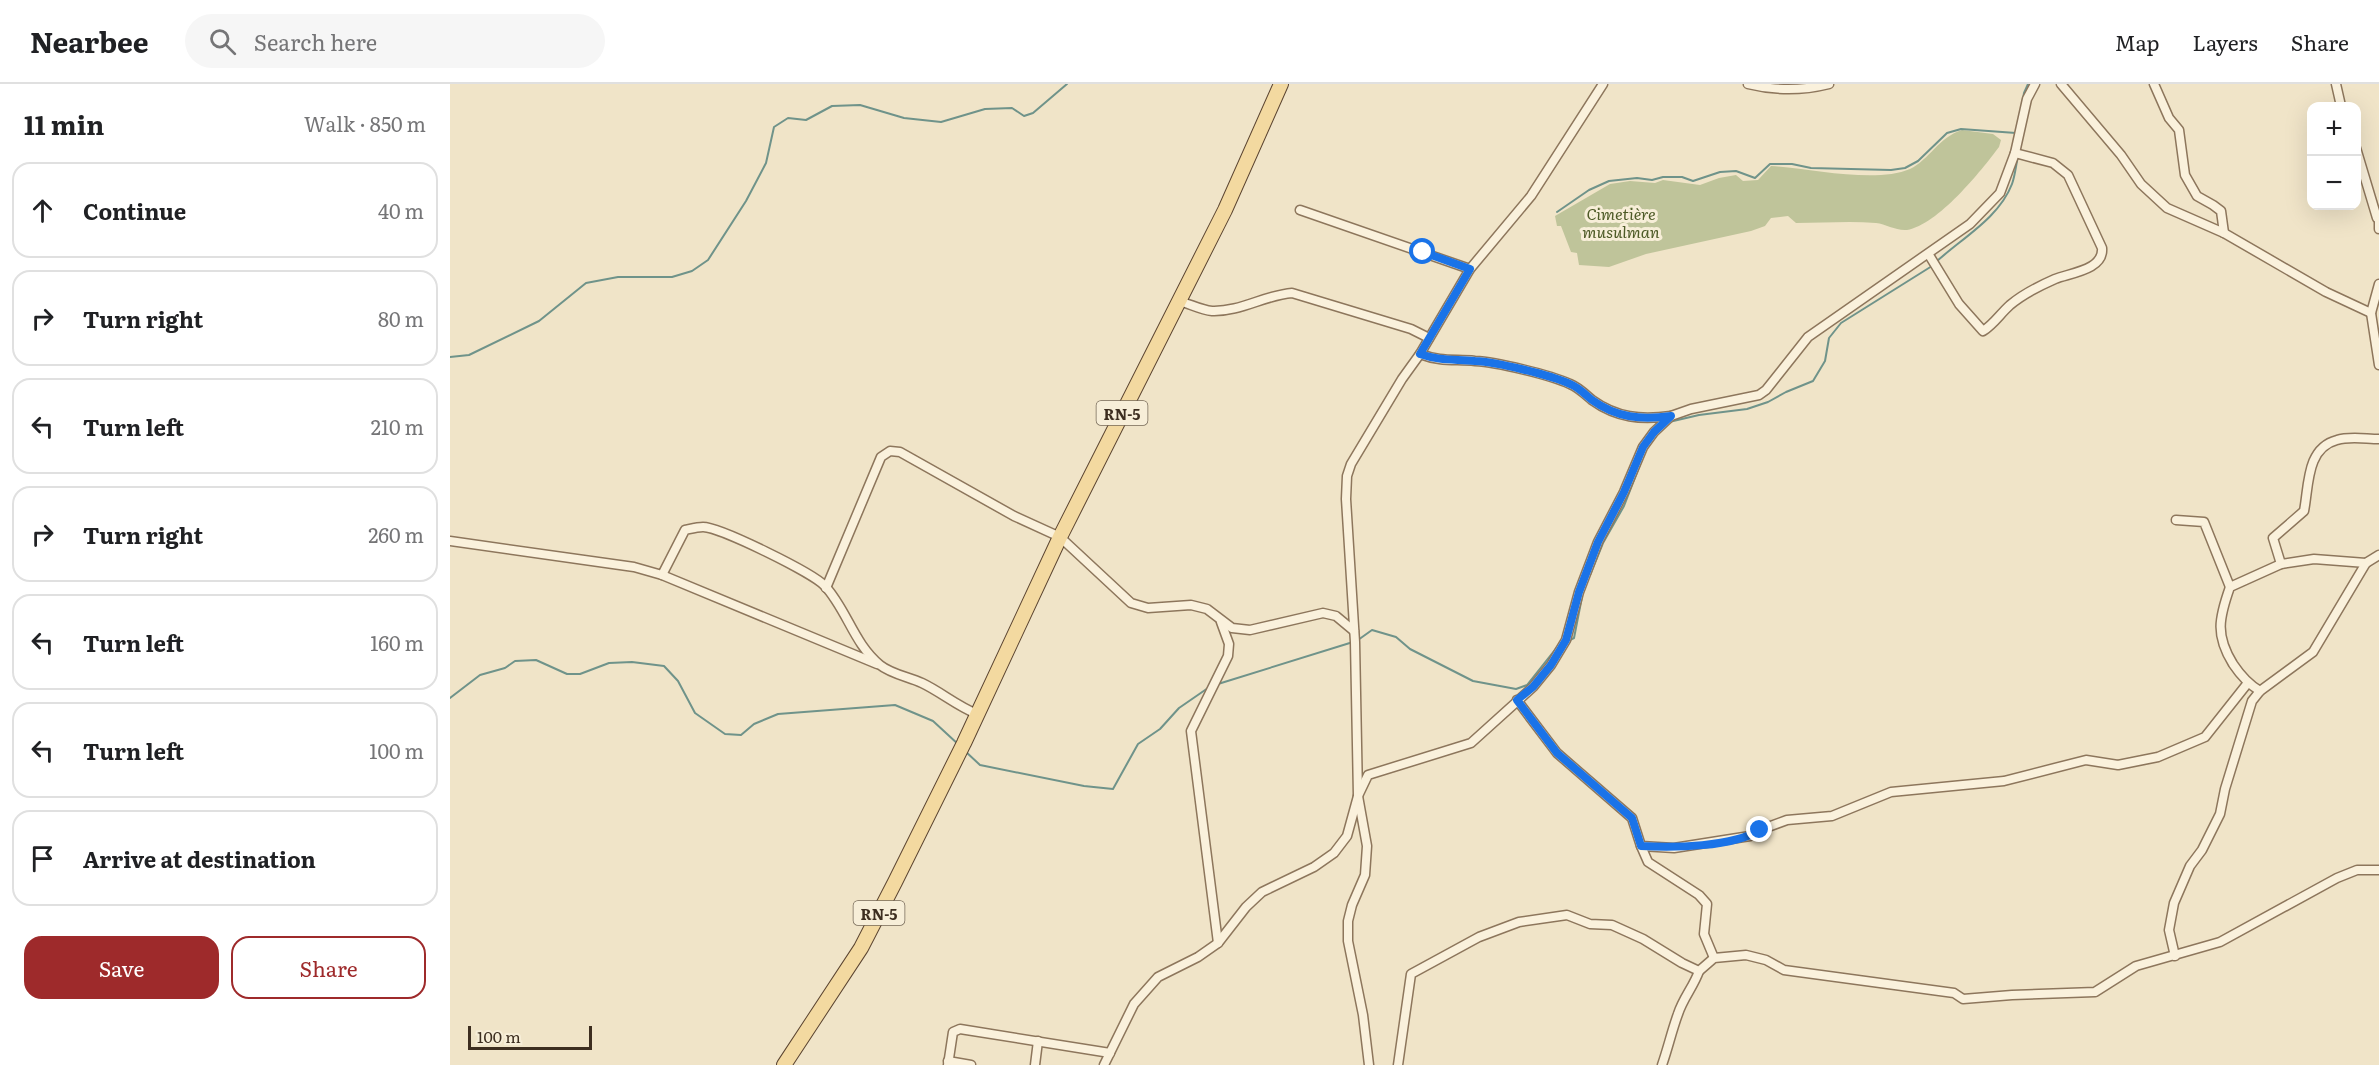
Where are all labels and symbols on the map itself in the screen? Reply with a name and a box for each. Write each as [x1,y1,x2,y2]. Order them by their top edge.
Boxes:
park label: Cimetière musulman [1582,201,1660,243]
route start [1409,238,1435,264]
road number: RN-5 [1096,401,1148,425]
route end [1746,816,1772,842]
road number: RN-5 [854,901,904,925]
scale bar [468,1023,592,1050]

